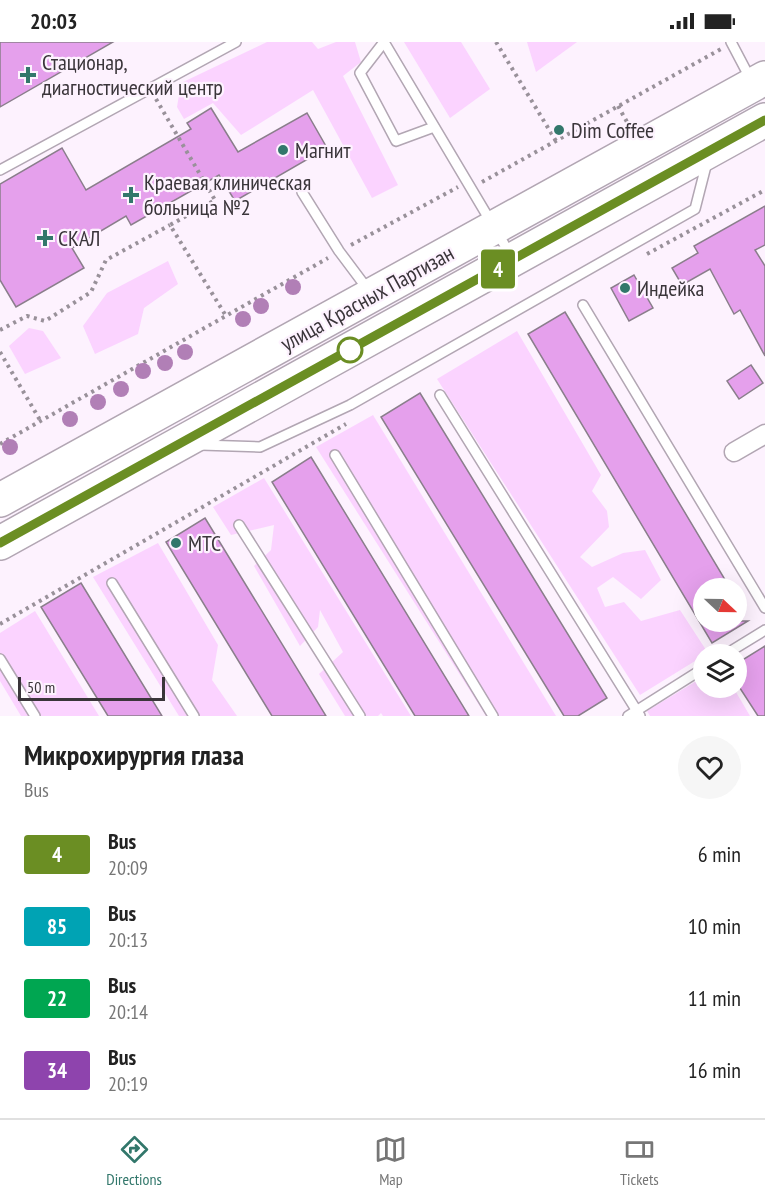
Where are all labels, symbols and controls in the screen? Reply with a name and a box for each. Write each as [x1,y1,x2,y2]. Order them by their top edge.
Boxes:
text: 20:03 [30,7,78,35]
place label: Стационар, диагностический центр [42,48,223,101]
marker: Стационар, диагностический центр [19,66,37,84]
place label: Dim Coffee [571,116,654,144]
marker: Dim Coffee [552,123,566,137]
place label: Магнит [295,136,352,164]
marker: Магнит [276,143,290,157]
place label: Краевая клиническая больница №2 [144,168,311,221]
marker: Краевая клиническая больница №2 [122,186,140,204]
place label: СКАЛ [58,224,100,252]
marker: СКАЛ [36,229,54,247]
street label: улица Красных Партизан [275,239,459,357]
line badge: 4 [478,250,518,288]
text: 4 [493,256,503,283]
place label: Индейка [637,274,704,302]
marker: Индейка [618,281,632,295]
unlabelled marker [337,337,363,363]
place label: МТС [188,529,221,557]
marker: МТС [169,536,183,550]
north arrow [693,578,747,632]
map controls [693,578,747,698]
button: layers [693,644,747,698]
scale bar [18,674,165,702]
text: 50 m [27,677,55,697]
text: Микрохирургия глаза [24,736,244,773]
button: heart [678,736,741,799]
text: Bus [24,777,49,803]
text: Bus [108,827,136,855]
text: 6 min [698,840,741,868]
text: 4 [52,841,62,868]
text: 20:09 [108,855,148,881]
text: Bus [108,899,136,927]
text: 10 min [688,912,741,940]
text: 85 [47,913,67,940]
text: 20:13 [108,927,148,953]
text: Bus [108,971,136,999]
text: 11 min [688,984,741,1012]
text: 22 [47,985,67,1012]
text: 20:14 [108,999,148,1025]
text: Bus [108,1043,136,1071]
text: 16 min [688,1056,741,1084]
text: 34 [47,1057,67,1084]
text: 20:19 [108,1071,148,1097]
tab: Directions [106,1133,162,1189]
tab: Map [374,1133,407,1189]
tab: Tickets [620,1133,659,1189]

